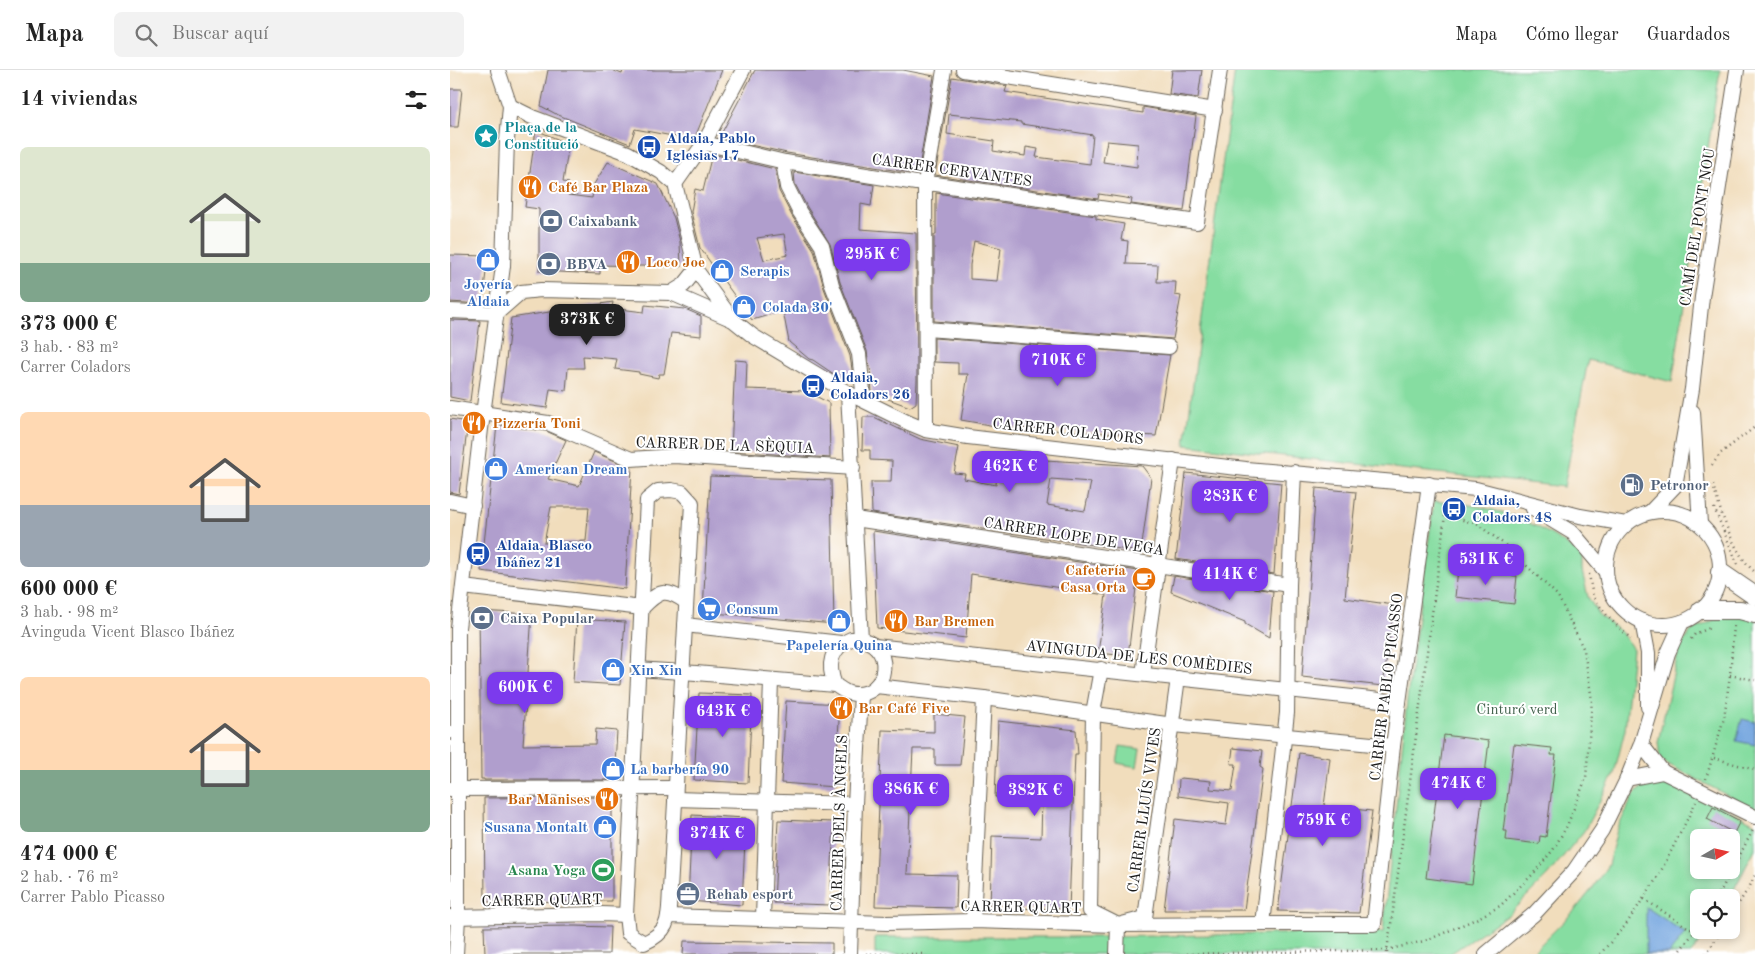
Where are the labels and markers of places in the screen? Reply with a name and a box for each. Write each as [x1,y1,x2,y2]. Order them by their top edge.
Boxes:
place label: Plaça de la Constitució [504,121,579,153]
place icon: Plaça de la Constitució [473,123,499,149]
place label: Aldaia, Pablo Iglesias 17 [666,132,756,164]
bus stop icon: Aldaia, Pablo Iglesias 17 [636,134,662,160]
restaurant icon: Café Bar Plaza [517,174,543,200]
place label: Café Bar Plaza [548,181,649,196]
bank icon: Caixabank [538,208,564,234]
place label: Caixabank [568,215,638,230]
pin: 295K € [831,238,913,281]
shop icon: Joyería Aldaia [475,247,501,273]
restaurant icon: Loco Joe [615,249,641,275]
bank icon: BBVA [536,251,562,277]
place label: Loco Joe [646,256,705,271]
place label: BBVA [566,258,607,273]
shop icon: Serapis [709,258,735,284]
place label: Serapis [740,265,790,280]
place label: Joyería Aldaia [464,278,513,310]
shop icon: Colada 30' [731,294,757,320]
place label: Colada 30' [762,301,833,316]
pin: 373K € [546,304,628,346]
pin: 710K € [1017,344,1099,387]
place label: Aldaia, Coladors 26 [830,371,910,403]
bus stop icon: Aldaia, Coladors 26 [800,373,826,399]
restaurant icon: Pizzería Toni [461,410,487,436]
place label: Pizzería Toni [492,417,581,432]
pin: 462K € [969,450,1051,493]
shop icon: American Dream [483,456,509,482]
place label: American Dream [514,463,628,478]
fuel station icon: Petronor [1619,472,1645,498]
place label: Petronor [1650,479,1709,494]
pin: 283K € [1189,480,1271,523]
place label: Aldaia, Coladors 48 [1472,494,1552,526]
bus stop icon: Aldaia, Coladors 48 [1441,496,1467,522]
place label: Aldaia, Blasco Ibáñez 21 [496,539,592,571]
bus stop icon: Aldaia, Blasco Ibáñez 21 [465,541,491,567]
pin: 531K € [1445,544,1527,586]
pin: 414K € [1189,558,1271,601]
place label: Cafetería Casa Orta [1060,564,1126,596]
cafe icon: Cafetería Casa Orta [1131,566,1157,592]
supermarket icon: Consum [696,596,722,622]
place label: Consum [726,603,779,618]
bank icon: Caixa Popular [469,605,495,631]
shop icon: Papelería Quina [826,608,852,634]
restaurant icon: Bar Bremen [883,608,909,634]
place label: Caixa Popular [500,612,595,627]
place label: Bar Bremen [914,615,995,630]
place label: Papelería Quina [786,639,893,654]
shop icon: Xin Xin [600,657,626,683]
place label: Xin Xin [630,664,682,679]
pin: 600K € [484,672,566,714]
restaurant icon: Bar Café Five [828,695,854,721]
pin: 643K € [682,696,764,738]
place label: Bar Café Five [858,702,950,717]
shop icon: La barbería 90 [600,756,626,782]
place label: La barbería 90 [630,763,729,778]
pin: 474K € [1417,768,1499,810]
pin: 386K € [870,774,952,816]
pin: 382K € [994,774,1076,817]
restaurant icon: Bar Manises [594,786,620,812]
place label: Bar Manises [507,793,590,808]
pin: 759K € [1282,804,1364,847]
shop icon: Susana Montalt [592,814,618,840]
pin: 374K € [676,818,758,860]
place label: Susana Montalt [484,821,589,836]
sports icon: Asana Yoga [590,857,616,883]
place label: Asana Yoga [507,864,586,879]
office icon: Rehab esport [675,881,701,907]
place label: Rehab esport [706,888,794,903]

